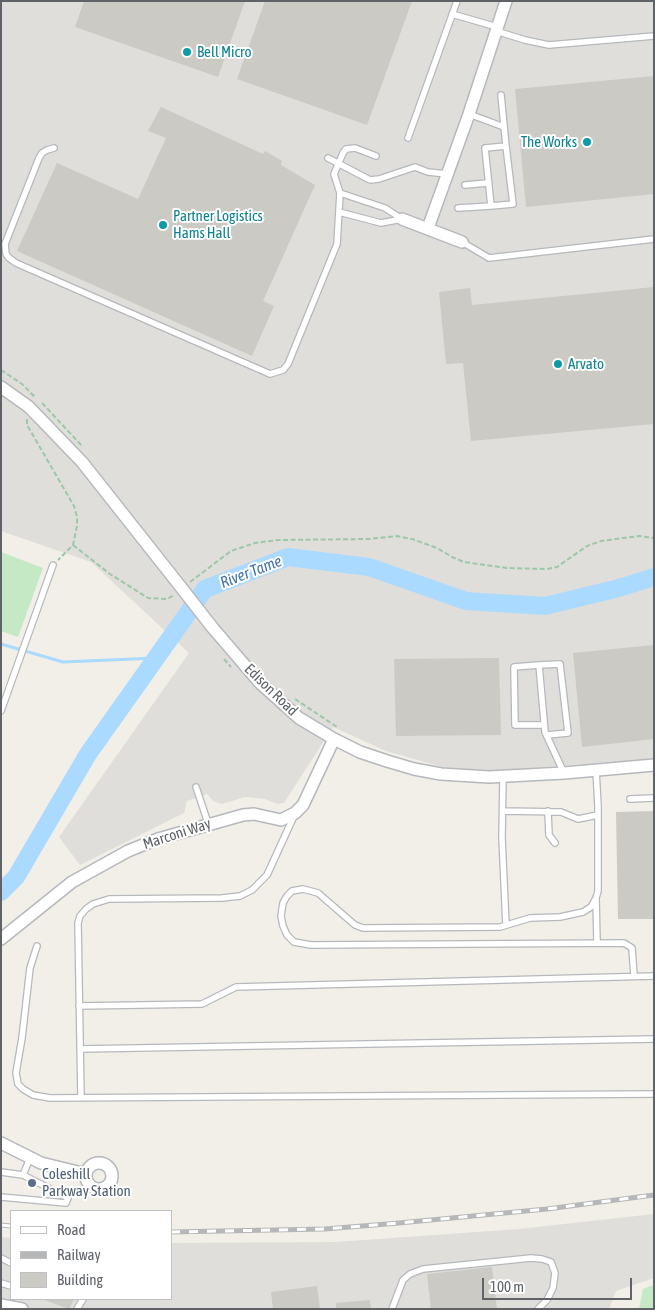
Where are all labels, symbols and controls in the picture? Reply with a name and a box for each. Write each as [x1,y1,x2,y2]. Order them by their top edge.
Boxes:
place label: Bell Micro [197,43,251,61]
marker: Bell Micro [181,46,193,58]
place label: The Works [521,133,577,151]
marker: The Works [581,136,593,148]
place label: Partner Logistics Hams Hall [173,207,263,242]
marker: Partner Logistics Hams Hall [157,219,169,231]
place label: Arvato [568,355,604,373]
marker: Arvato [552,358,564,370]
water label: River Tame [217,551,285,593]
street label: Edison Road [241,660,301,720]
street label: Marconi Way [141,815,213,853]
place label: Coleshill Parkway Station [42,1165,131,1200]
marker: Coleshill Parkway Station [26,1177,38,1189]
legend [10,1210,172,1300]
text: Road [57,1221,86,1238]
text: Railway [57,1246,101,1263]
scale bar [485,1268,635,1300]
text: Building [57,1271,103,1288]
text: 100 m [490,1278,524,1295]

